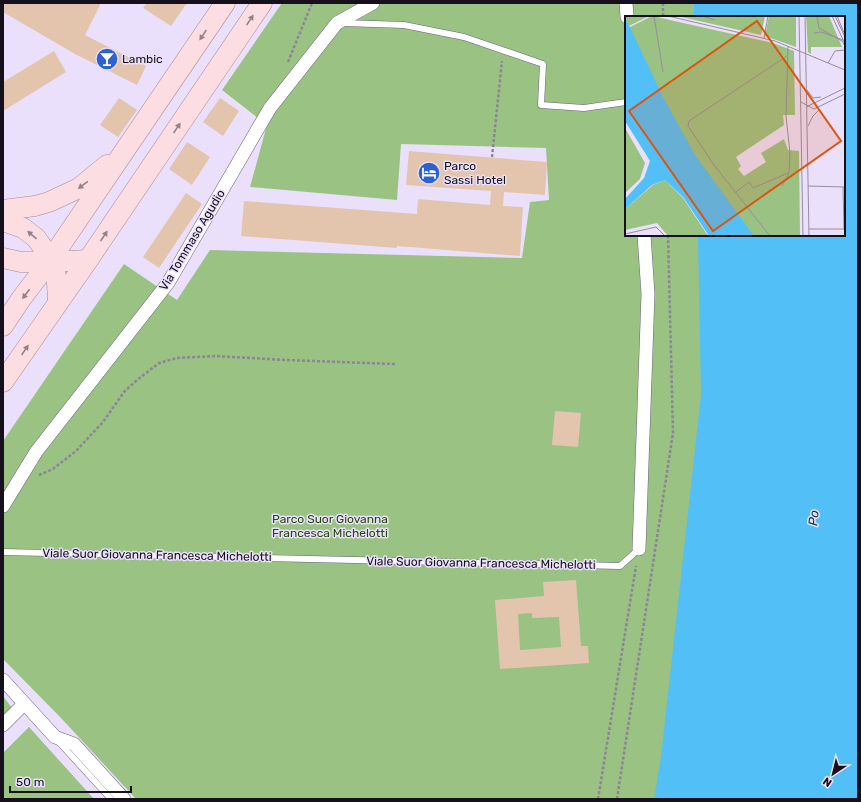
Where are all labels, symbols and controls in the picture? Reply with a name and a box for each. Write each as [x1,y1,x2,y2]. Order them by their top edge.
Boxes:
one-way arrow [246,15,254,26]
inset map [625,16,845,236]
one-way arrow [199,30,207,41]
bar icon: Lambic [94,46,120,72]
place label: Lambic [122,52,163,66]
one-way arrow [173,123,181,133]
place label: Parco Sassi Hotel [444,159,506,187]
hotel icon: Parco Sassi Hotel [416,160,442,186]
one-way arrow [77,180,88,189]
street label: Via Tommaso Agudio [156,187,228,293]
one-way arrow [101,230,108,242]
one-way arrow [27,231,37,240]
one-way arrow [21,288,30,299]
one-way arrow [21,345,29,355]
water label: Po [805,509,822,527]
park label: Parco Suor Giovanna Francesca Michelotti [272,512,388,540]
street label: Viale Suor Giovanna Francesca Michelotti [42,546,272,564]
street label: Viale Suor Giovanna Francesca Michelotti [366,554,596,572]
north arrow [813,754,853,794]
scale bar [10,768,131,794]
text: N [821,774,835,789]
text: 50 m [16,775,44,789]

